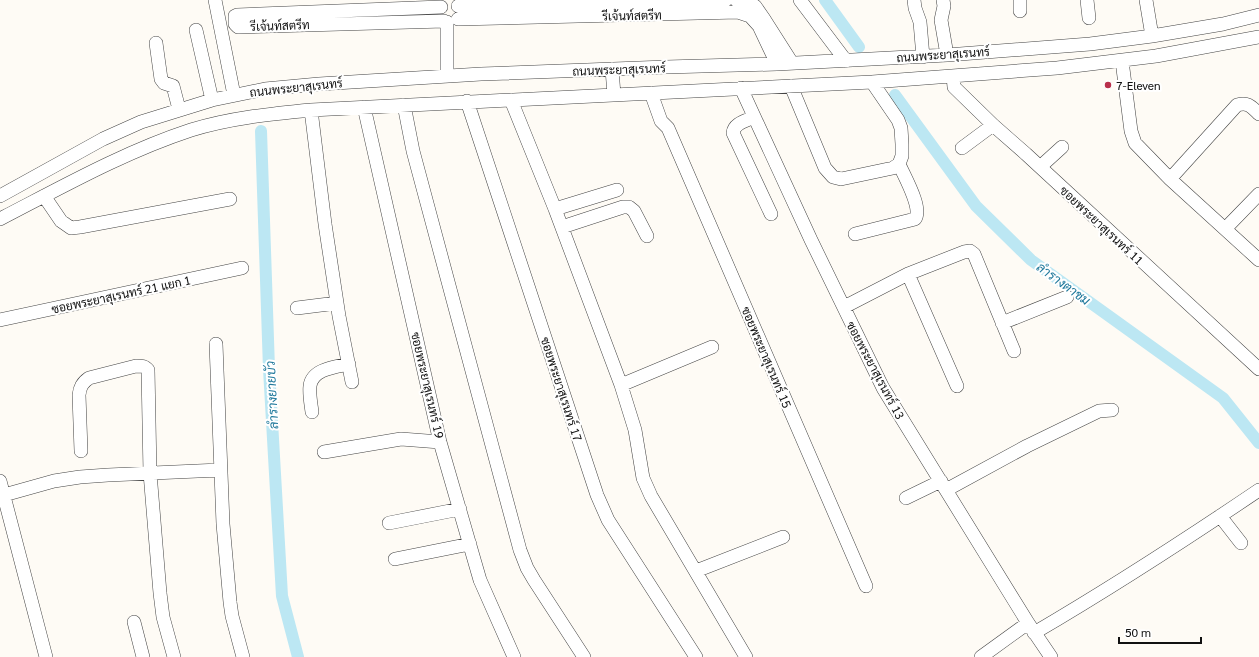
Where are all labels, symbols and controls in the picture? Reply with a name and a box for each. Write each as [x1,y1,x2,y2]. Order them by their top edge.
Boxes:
street label: รีเจ้นท์สตรีท [601,6,662,24]
street label: รีเจ้นท์สตรีท [249,16,310,34]
street label: ถนนพระยาสุเรนทร์ [896,43,991,67]
street label: ถนนพระยาสุเรนทร์ [572,59,666,81]
street label: ถนนพระยาสุเรนทร์ [249,74,344,102]
place label: 7-Eleven [1116,77,1161,93]
marker: 7-Eleven [1103,80,1113,90]
street label: ซอยพระยาสุเรนทร์ 11 [1055,182,1147,269]
water label: ลำรางตาชม [1034,258,1094,308]
street label: ซอยพระยาสุเรนทร์ 21 แยก 1 [50,271,192,319]
street label: ซอยพระยาสุเรนทร์ 15 [737,304,796,411]
street label: ซอยพระยาสุเรนทร์ 13 [842,318,909,423]
street label: ซอยพระยาสุเรนทร์ 19 [406,330,448,441]
street label: ซอยพระยาสุเรนทร์ 17 [536,335,586,444]
water label: ลำรางยายบัว [261,360,281,430]
scale bar [1119,619,1201,645]
text: 50 m [1125,624,1151,640]

